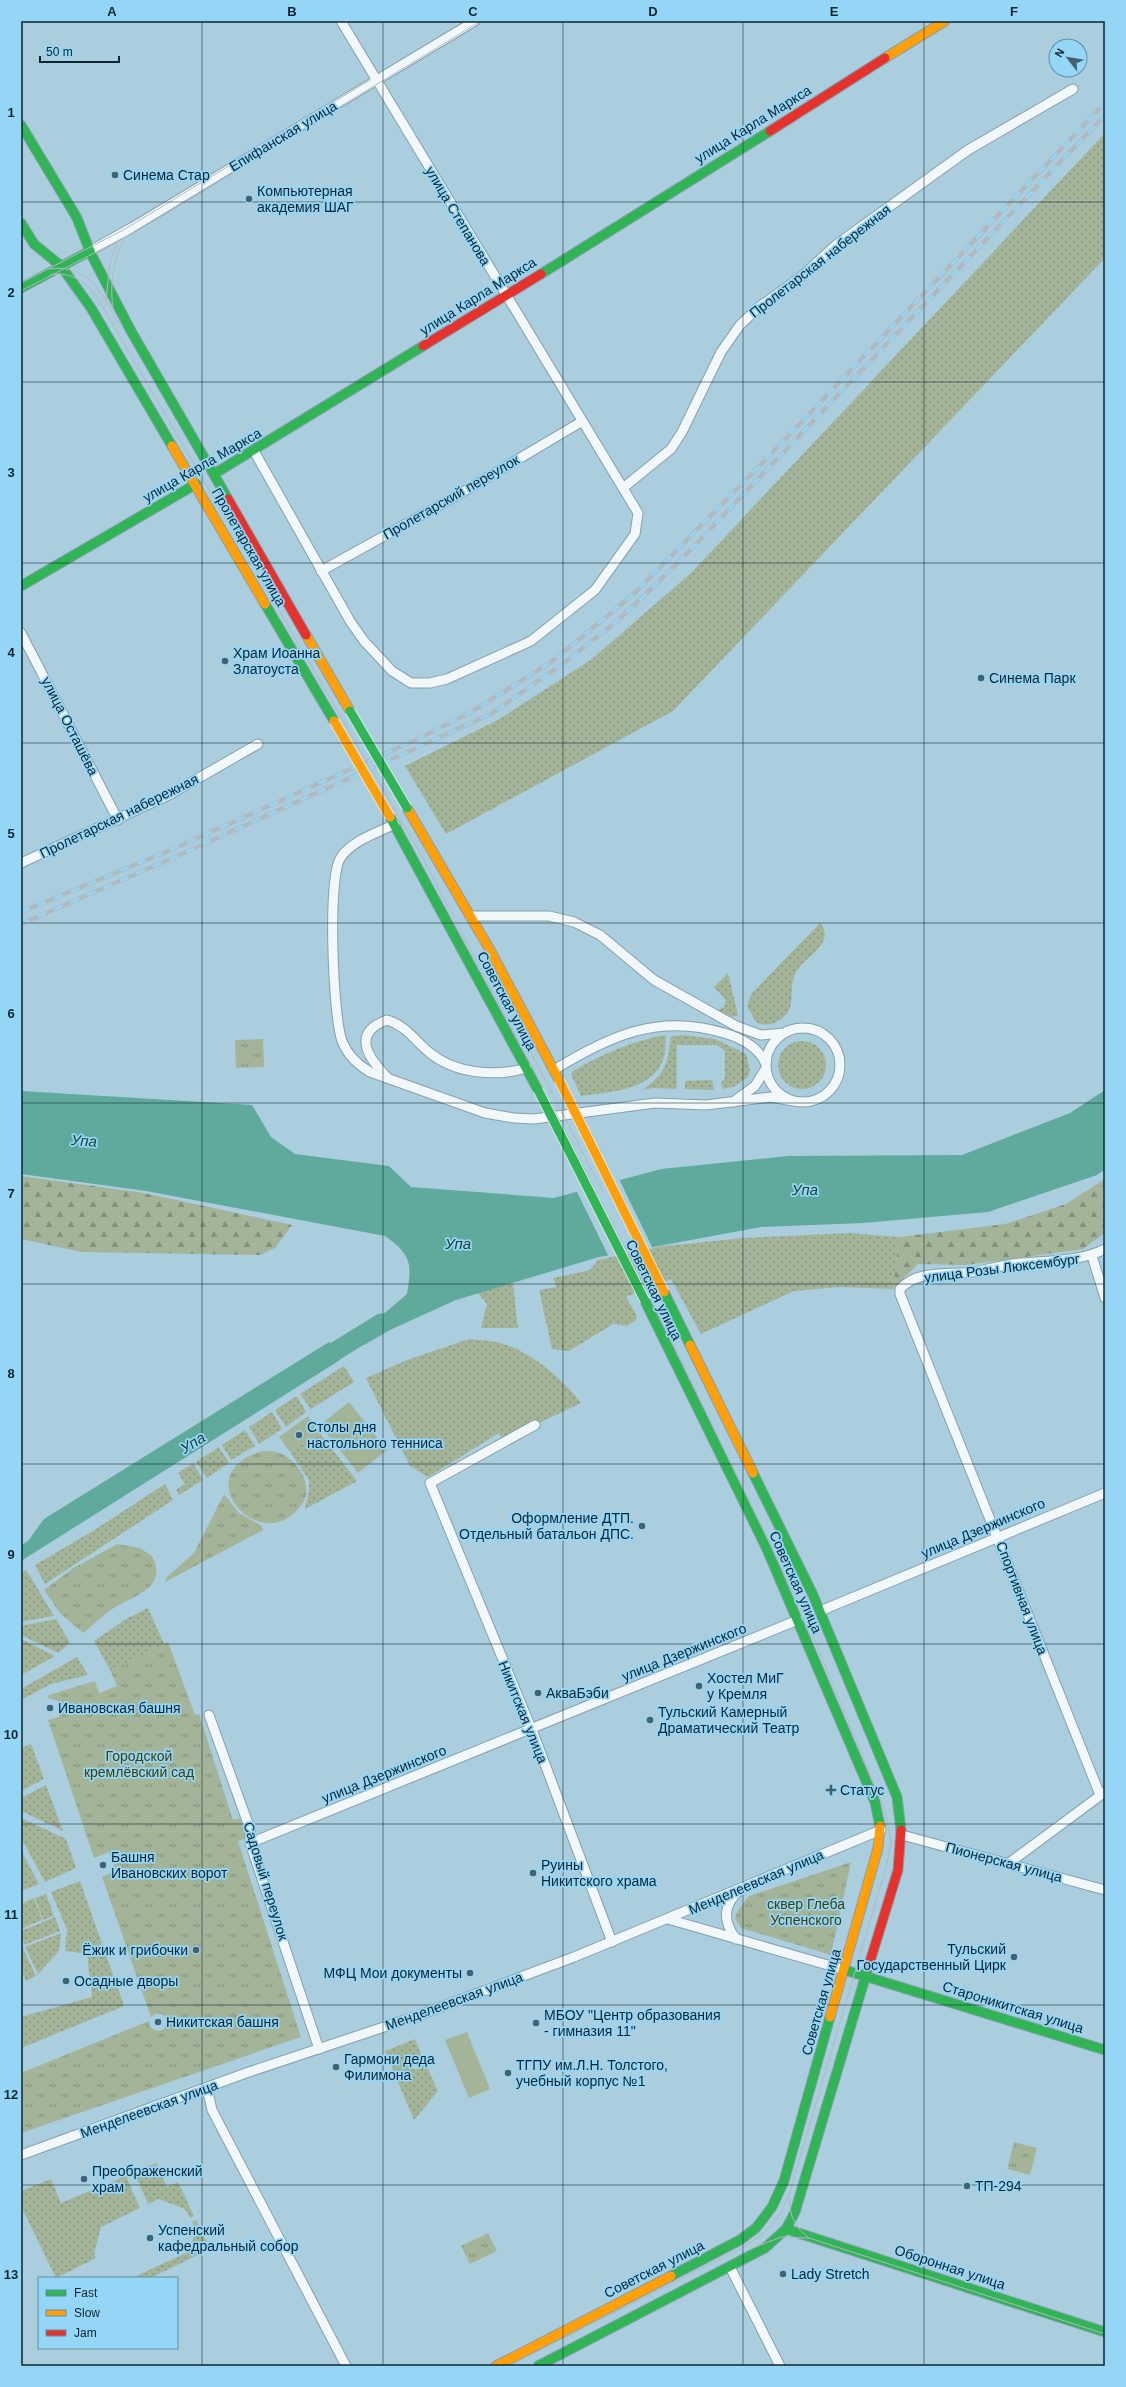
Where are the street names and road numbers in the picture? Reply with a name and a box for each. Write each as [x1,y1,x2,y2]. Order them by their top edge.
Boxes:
street label: улица Карла Маркса [692,82,814,166]
street label: Епифанская улица [226,97,340,175]
street label: улица Степанова [422,164,494,269]
street label: Пролетарская набережная [746,201,894,321]
street label: улица Карла Маркса [417,254,539,338]
street label: улица Карла Маркса [140,424,264,505]
street label: Пролетарский переулок [380,451,523,543]
street label: Пролетарская улица [209,485,289,609]
street label: улица Осташёва [38,674,102,778]
street label: Пролетарская набережная [37,771,201,861]
street label: Советская улица [474,949,540,1053]
street label: Советская улица [623,1237,685,1343]
street label: улица Розы Люксембург [923,1251,1081,1285]
street label: улица Дзержинского [919,1495,1047,1561]
street label: Советская улица [766,1529,826,1636]
street label: Спортивная улица [993,1539,1051,1657]
street label: улица Дзержинского [619,1620,749,1684]
street label: Никитская улица [495,1658,551,1766]
street label: улица Дзержинского [319,1742,449,1806]
street label: Садовый переулок [240,1820,292,1943]
street label: Пионерская улица [944,1839,1064,1885]
street label: Менделеевская улица [686,1846,826,1918]
street label: Советская улица [798,1947,844,2057]
street label: Менделеевская улица [383,1969,525,2033]
street label: Староникитская улица [941,1978,1086,2036]
street label: Менделеевская улица [78,2077,220,2141]
street label: Советская улица [601,2237,707,2301]
street label: Оборонная улица [893,2242,1008,2293]

